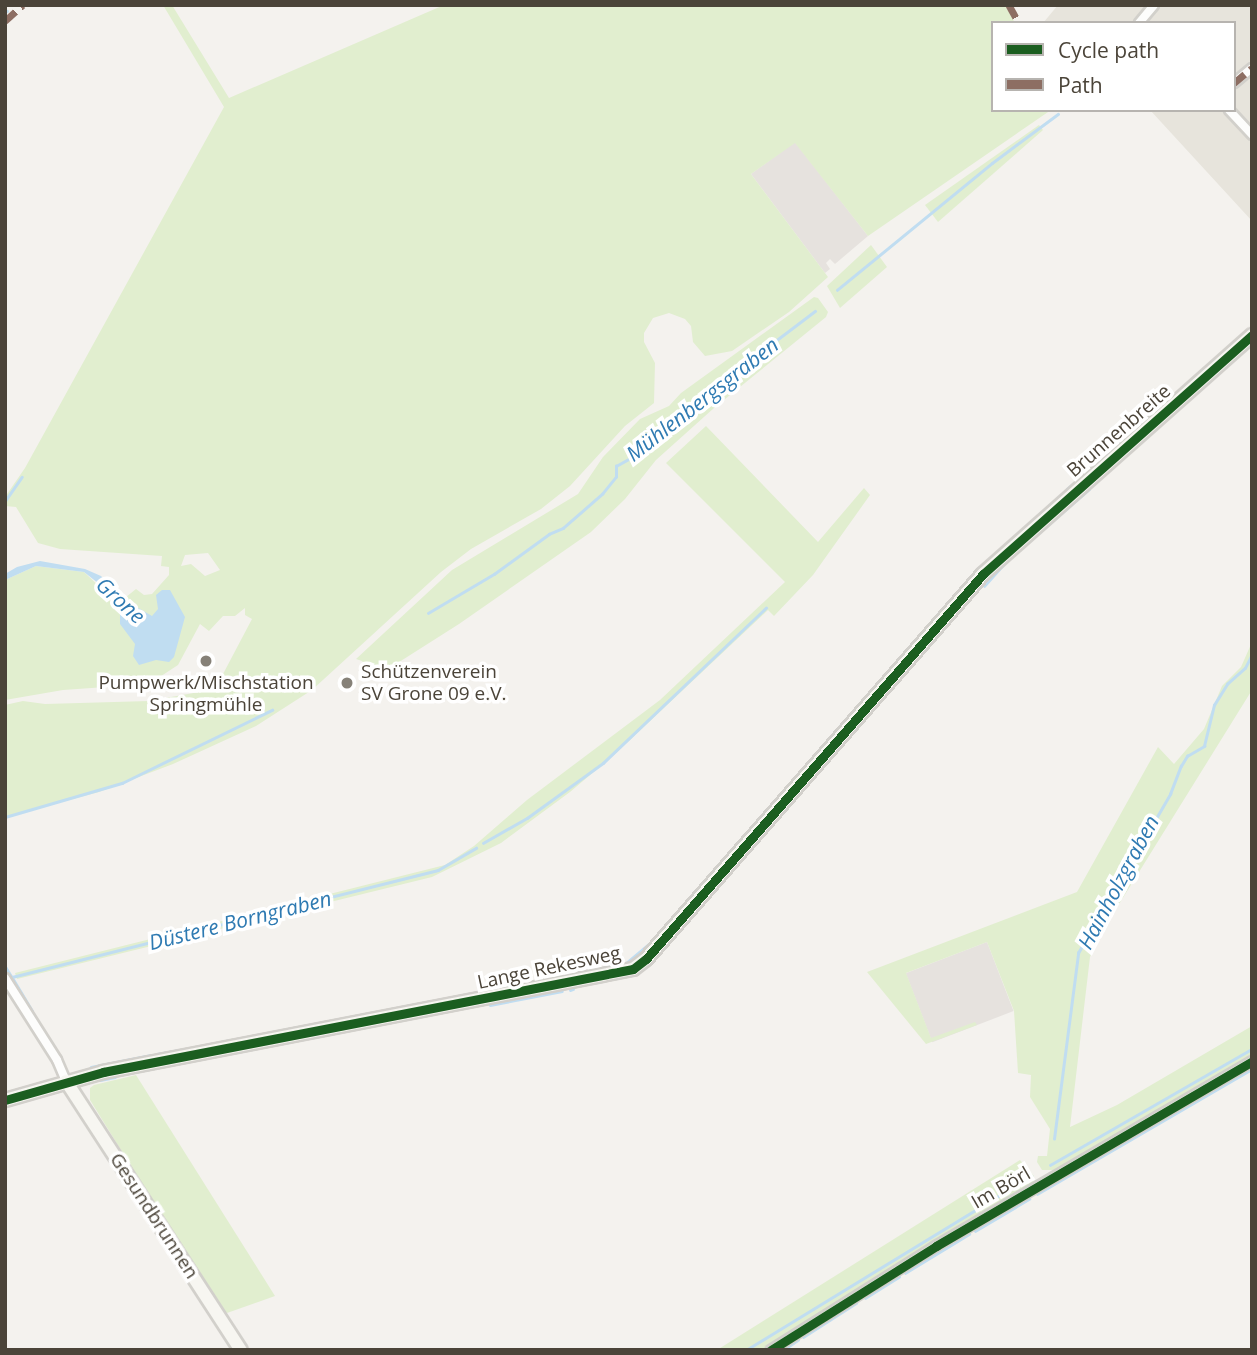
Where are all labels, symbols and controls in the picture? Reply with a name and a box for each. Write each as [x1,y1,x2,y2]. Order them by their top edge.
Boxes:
legend [991,21,1236,112]
text: Cycle path [1058,36,1159,64]
text: Path [1058,71,1103,99]
water label: Mühlenbergsgraben [621,332,783,466]
street label: Brunnenbreite [1063,380,1175,482]
water label: Grone [91,572,151,628]
marker: Pumpwerk/Mischstation Springmühle [198,653,214,669]
place label: Schützenverein SV Grone 09 e.V. [361,661,507,705]
place label: Pumpwerk/Mischstation Springmühle [98,672,314,716]
marker: Schützenverein SV Grone 09 e.V. [339,675,355,691]
water label: Hainholzgraben [1072,811,1164,953]
water label: Düstere Borngraben [146,885,334,955]
street label: Lange Rekesweg [475,942,623,994]
street label: Gesundbrunnen [105,1149,203,1283]
street label: Im Börl [968,1162,1034,1214]

